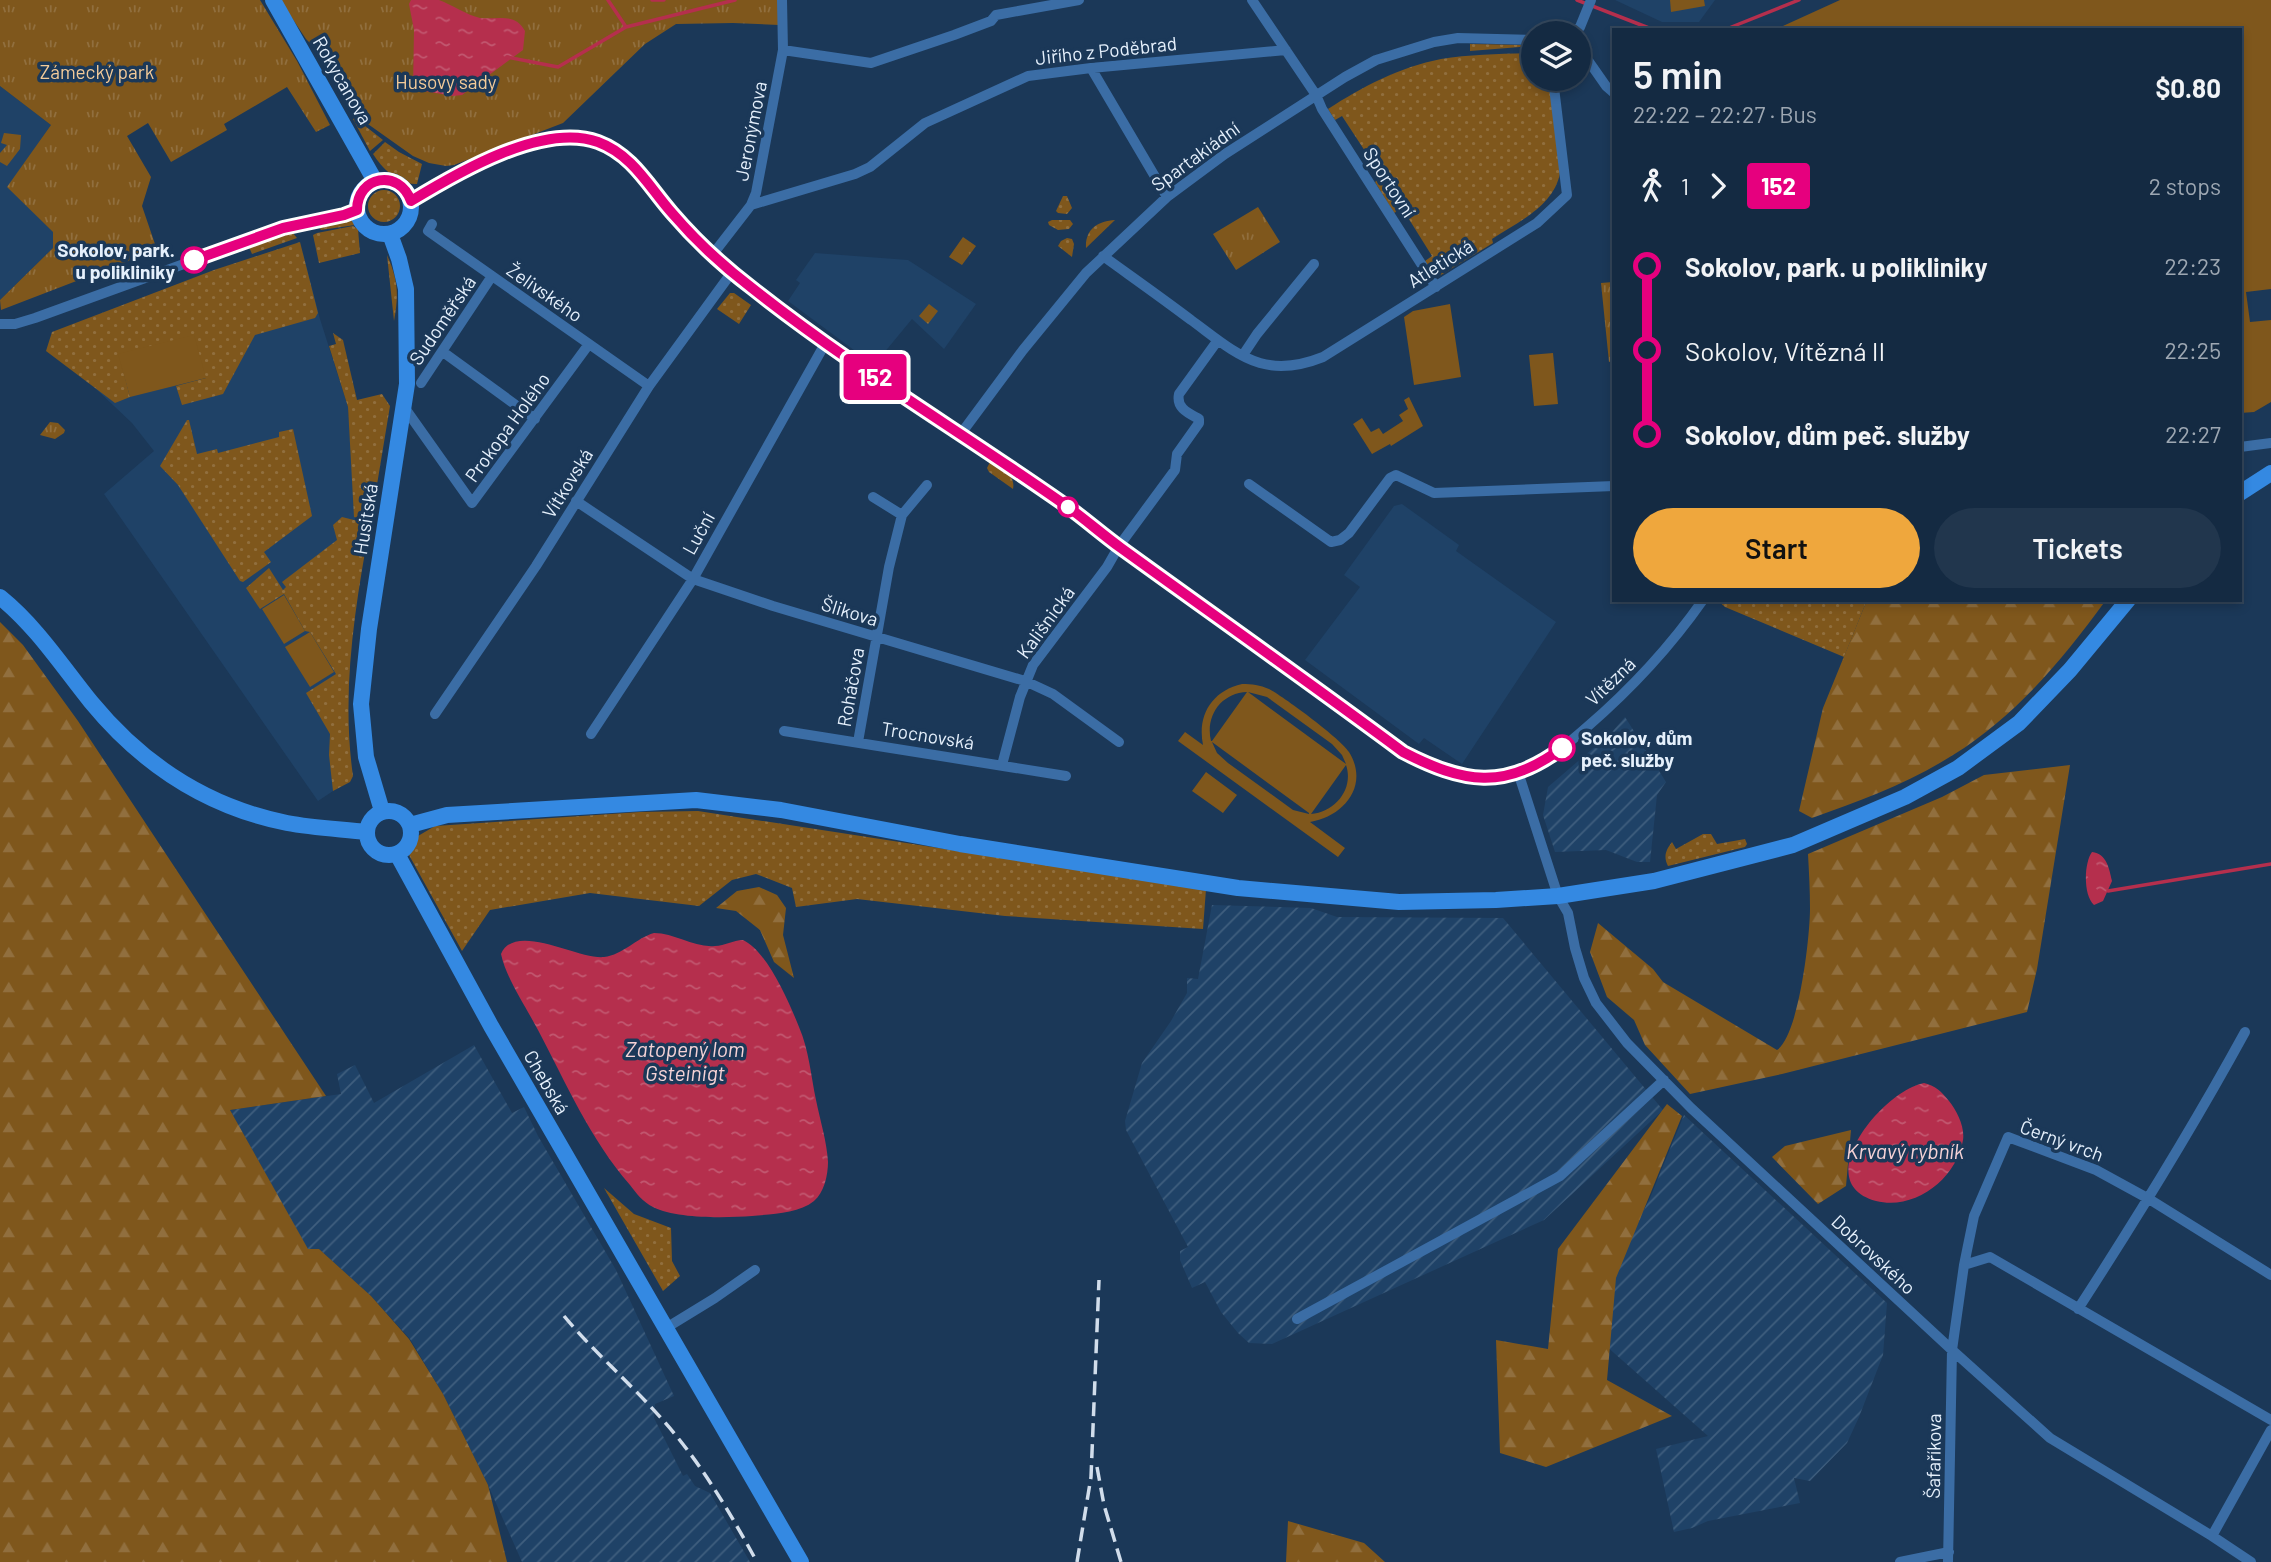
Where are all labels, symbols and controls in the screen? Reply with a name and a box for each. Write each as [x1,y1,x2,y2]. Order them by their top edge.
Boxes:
map controls [1521,21,1591,91]
button: layers [1521,21,1591,91]
street label: Jiřího z Poděbrad [1034,31,1178,69]
street label: Rokycanova [309,32,377,128]
text: 5 min [1633,51,1723,97]
park label: Zámecký park [40,60,154,83]
park label: Husovy sady [395,70,497,93]
text: $0.80 [2155,72,2221,103]
street label: Jeronýmova [729,79,771,183]
text: 22:22 – 22:27 · Bus [1633,100,1817,128]
street label: Spartakiádní [1146,116,1244,196]
street label: Sportovní [1359,143,1421,221]
icon: walk [1633,167,1671,205]
icon: forward [1699,167,1737,205]
text: 152 [1761,171,1796,200]
text: 1 [1681,172,1689,200]
text: 2 stops [2149,172,2221,200]
street label: Atletická [1403,234,1477,292]
place label: Sokolov, park. u polikliniky [57,238,175,283]
marker: Sokolov, park. u polikliniky [181,247,207,273]
text: Sokolov, park. u polikliniky [1685,251,1988,282]
text: 22:23 [2165,252,2221,280]
street label: Želivského [503,258,587,326]
street label: Sudoměřská [404,271,480,369]
text: Sokolov, Vítězná II [1685,335,1885,366]
text: 22:25 [2164,336,2221,364]
line badge: 152 [835,354,915,400]
text: 152 [858,362,892,391]
street label: Prokopa Holého [460,368,554,486]
text: Sokolov, dům peč. služby [1685,419,1970,450]
text: 22:27 [2165,420,2221,448]
street label: Vítkovská [537,444,597,522]
street label: Husitská [348,482,382,556]
unlabelled marker [1058,497,1078,517]
street label: Luční [677,508,719,558]
button: Start [1633,508,1920,588]
button: Tickets [1934,508,2221,588]
street label: Kališnická [1011,581,1079,663]
street label: Šlikova [819,592,881,630]
street label: Roháčova [832,646,868,728]
street label: Vítězná [1580,652,1640,710]
street label: Trocnovská [880,716,976,754]
place label: Sokolov, dům peč. služby [1581,726,1692,771]
marker: Sokolov, dům peč. služby [1549,735,1575,761]
water label: Zatopený lom Gsteinigt [625,1036,745,1085]
street label: Chebská [519,1046,575,1118]
street label: Černý vrch [2017,1114,2107,1166]
water label: Krvavý rybník [1846,1138,1965,1163]
street label: Dobrovského [1827,1209,1921,1299]
street label: Šafaříkova [1921,1413,1945,1499]

